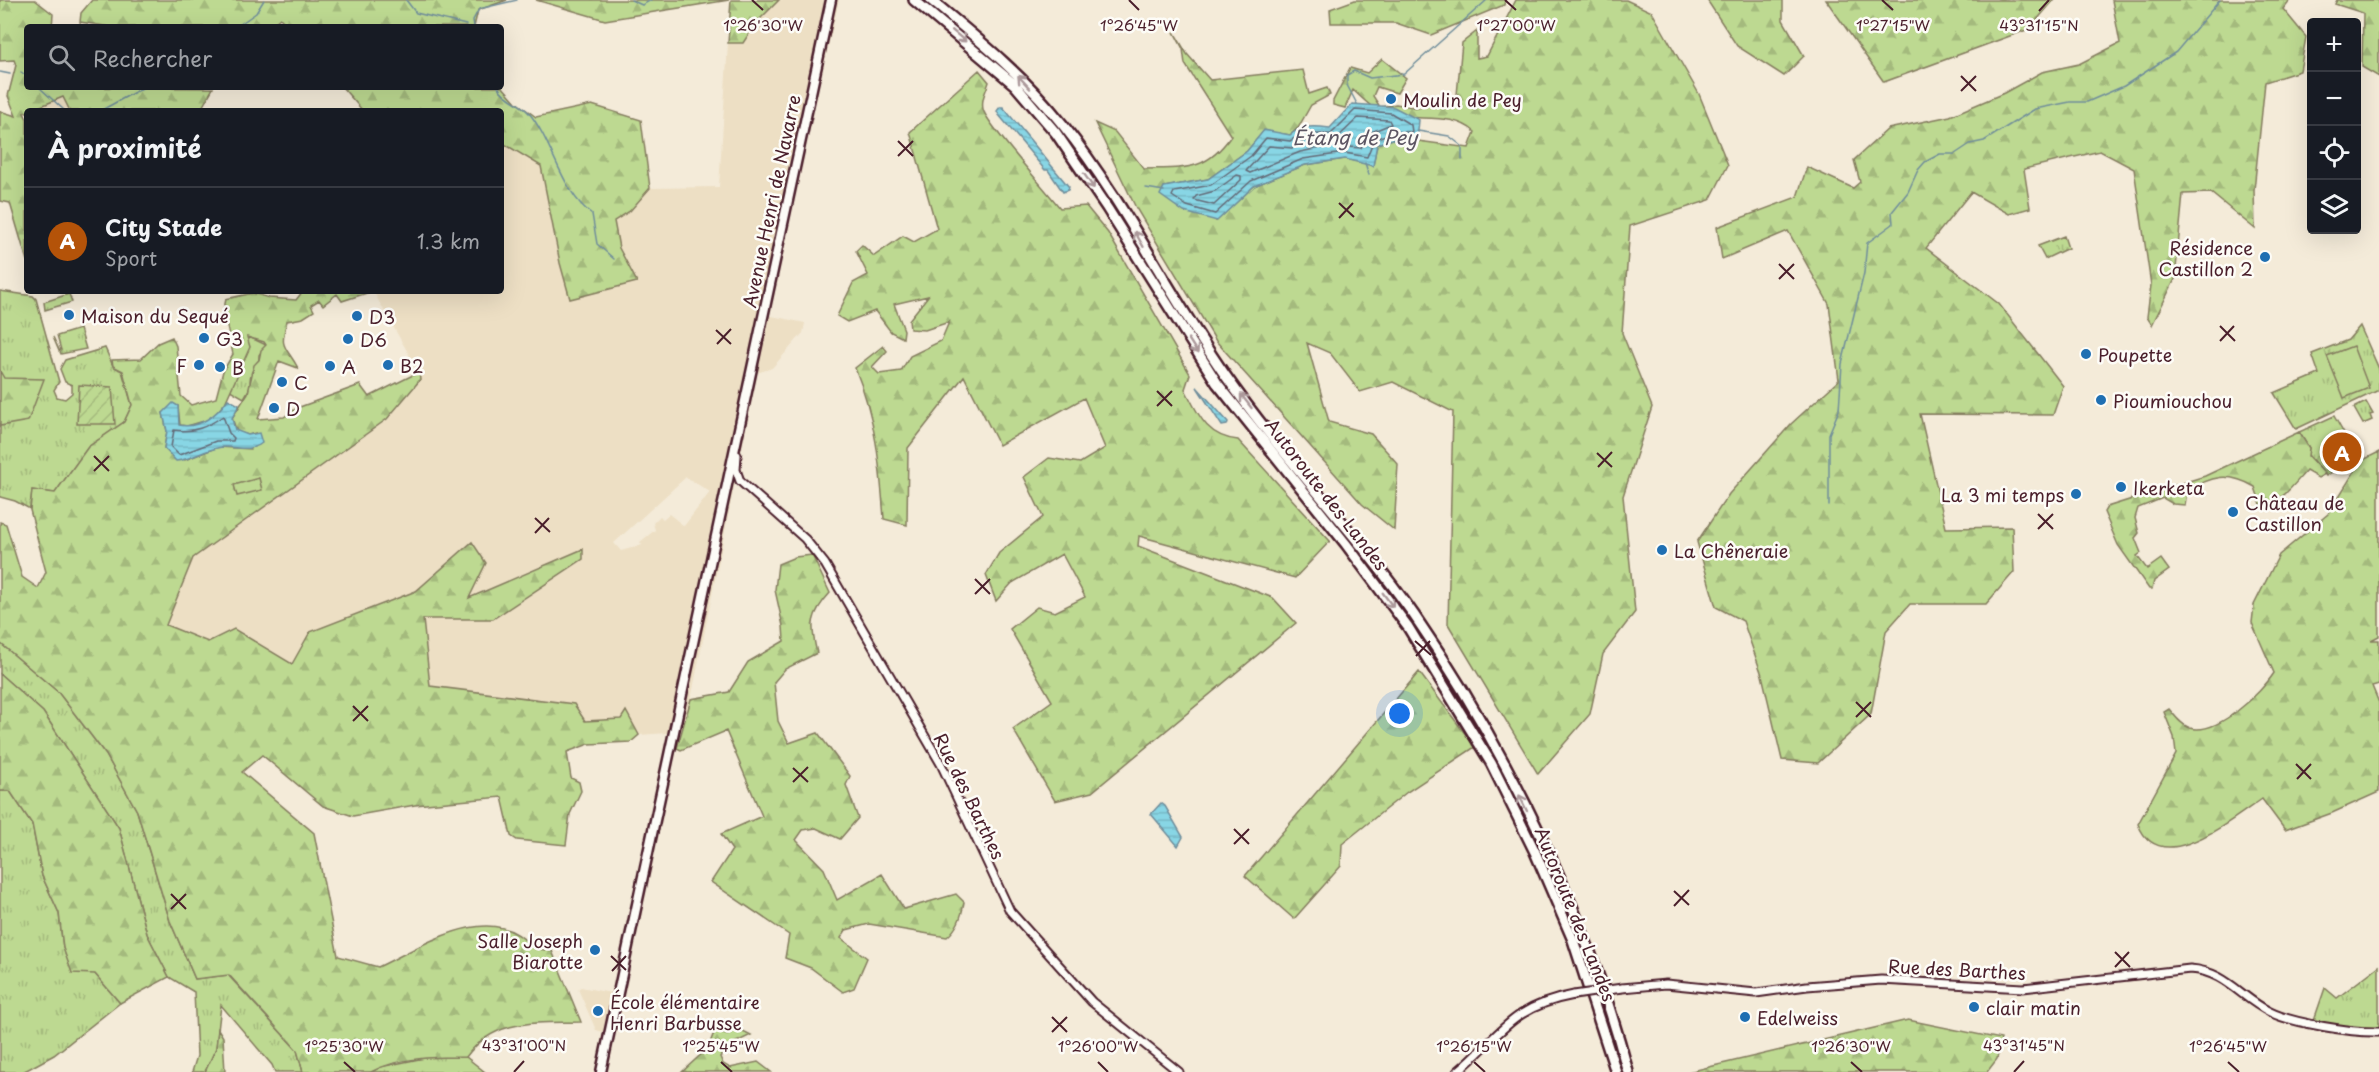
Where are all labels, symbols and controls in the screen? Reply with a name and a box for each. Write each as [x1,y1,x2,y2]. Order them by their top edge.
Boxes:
text: 1°26'30"W [723,13,803,36]
text: 1°26'45"W [1100,13,1179,36]
text: 1°27'00"W [1476,13,1556,36]
text: 1°27'15"W [1856,13,1931,36]
text: 43°31'15"N [1999,13,2079,36]
map controls [2307,18,2361,234]
button: + [2307,18,2361,72]
search box [24,24,504,90]
one-way arrow [951,30,967,43]
icon: search [45,41,78,74]
text: Rechercher [93,41,212,74]
button: − [2307,72,2361,126]
one-way arrow [1017,74,1031,89]
place label: Moulin de Pey [1403,86,1522,113]
street label: Avenue Henri de Navarre [735,92,807,310]
marker: Moulin de Pey [1384,92,1398,106]
water label: Étang de Pey [1292,122,1419,152]
button: locate [2307,126,2361,180]
text: À proximité [48,128,202,167]
one-way arrow [1083,172,1095,188]
button: layers [2307,180,2361,234]
text: City Stade [105,210,222,243]
text: A [60,226,75,256]
text: 1.3 km [417,226,480,256]
one-way arrow [1133,231,1145,248]
place label: Résidence Castillon 2 [2158,234,2253,282]
text: Sport [105,243,157,273]
marker: Résidence Castillon 2 [2258,250,2272,264]
place label: Maison du Sequé [81,302,229,329]
place label: D3 [369,303,395,330]
marker: Maison du Sequé [62,308,76,322]
marker: D3 [350,309,364,323]
place label: G3 [216,325,243,352]
place label: D6 [360,326,387,353]
marker: G3 [197,331,211,345]
marker: D6 [341,332,355,346]
one-way arrow [1187,337,1199,354]
place label: Poupette [2098,341,2172,368]
marker: Poupette [2079,347,2093,361]
place label: F [177,352,187,379]
place label: B2 [400,352,424,379]
place label: A [342,353,356,380]
place label: B [232,354,244,381]
marker: F [192,358,206,372]
marker: B2 [381,358,395,372]
marker: A [323,359,337,373]
marker: B [213,360,227,374]
place label: C [294,369,308,396]
marker: C [275,375,289,389]
place label: Pioumiouchou [2113,387,2232,414]
marker: Pioumiouchou [2094,393,2108,407]
one-way arrow [1239,394,1252,410]
place label: D [286,395,300,422]
marker: D [267,401,281,415]
street label: Autoroute des Landes [1259,412,1395,576]
pin: A [2322,430,2362,474]
place label: Ikerketa [2133,474,2205,501]
marker: Ikerketa [2114,480,2128,494]
place label: La 3 mi temps [1941,481,2064,508]
marker: La 3 mi temps [2069,487,2083,501]
place label: Château de Castillon [2245,489,2345,537]
marker: Château de Castillon [2226,505,2240,519]
place label: La Chêneraie [1674,537,1788,564]
marker: La Chêneraie [1655,543,1669,557]
one-way arrow [1382,592,1395,608]
your location [1385,699,1414,728]
street label: Rue des Barthes [928,728,1012,864]
one-way arrow [1517,794,1528,812]
street label: Autoroute des Landes [1529,823,1623,1005]
place label: Salle Joseph Biarotte [477,927,583,975]
marker: Salle Joseph Biarotte [588,943,602,957]
street label: Rue des Barthes [1888,952,2026,986]
place label: École élémentaire Henri Barbusse [610,988,760,1036]
place label: clair matin [1986,994,2081,1021]
marker: clair matin [1967,1000,1981,1014]
marker: École élémentaire Henri Barbusse [591,1004,605,1018]
place label: Edelweiss [1757,1004,1838,1031]
marker: Edelweiss [1738,1010,1752,1024]
text: 43°31'00"N [482,1033,566,1056]
text: 43°31'45"N [1983,1033,2065,1056]
text: 1°25'30"W [304,1034,384,1057]
text: 1°25'45"W [682,1034,760,1057]
text: 1°26'00"W [1058,1034,1139,1057]
text: 1°26'15"W [1436,1034,1512,1057]
text: 1°26'30"W [1811,1034,1891,1057]
text: 1°26'45"W [2189,1034,2268,1057]

